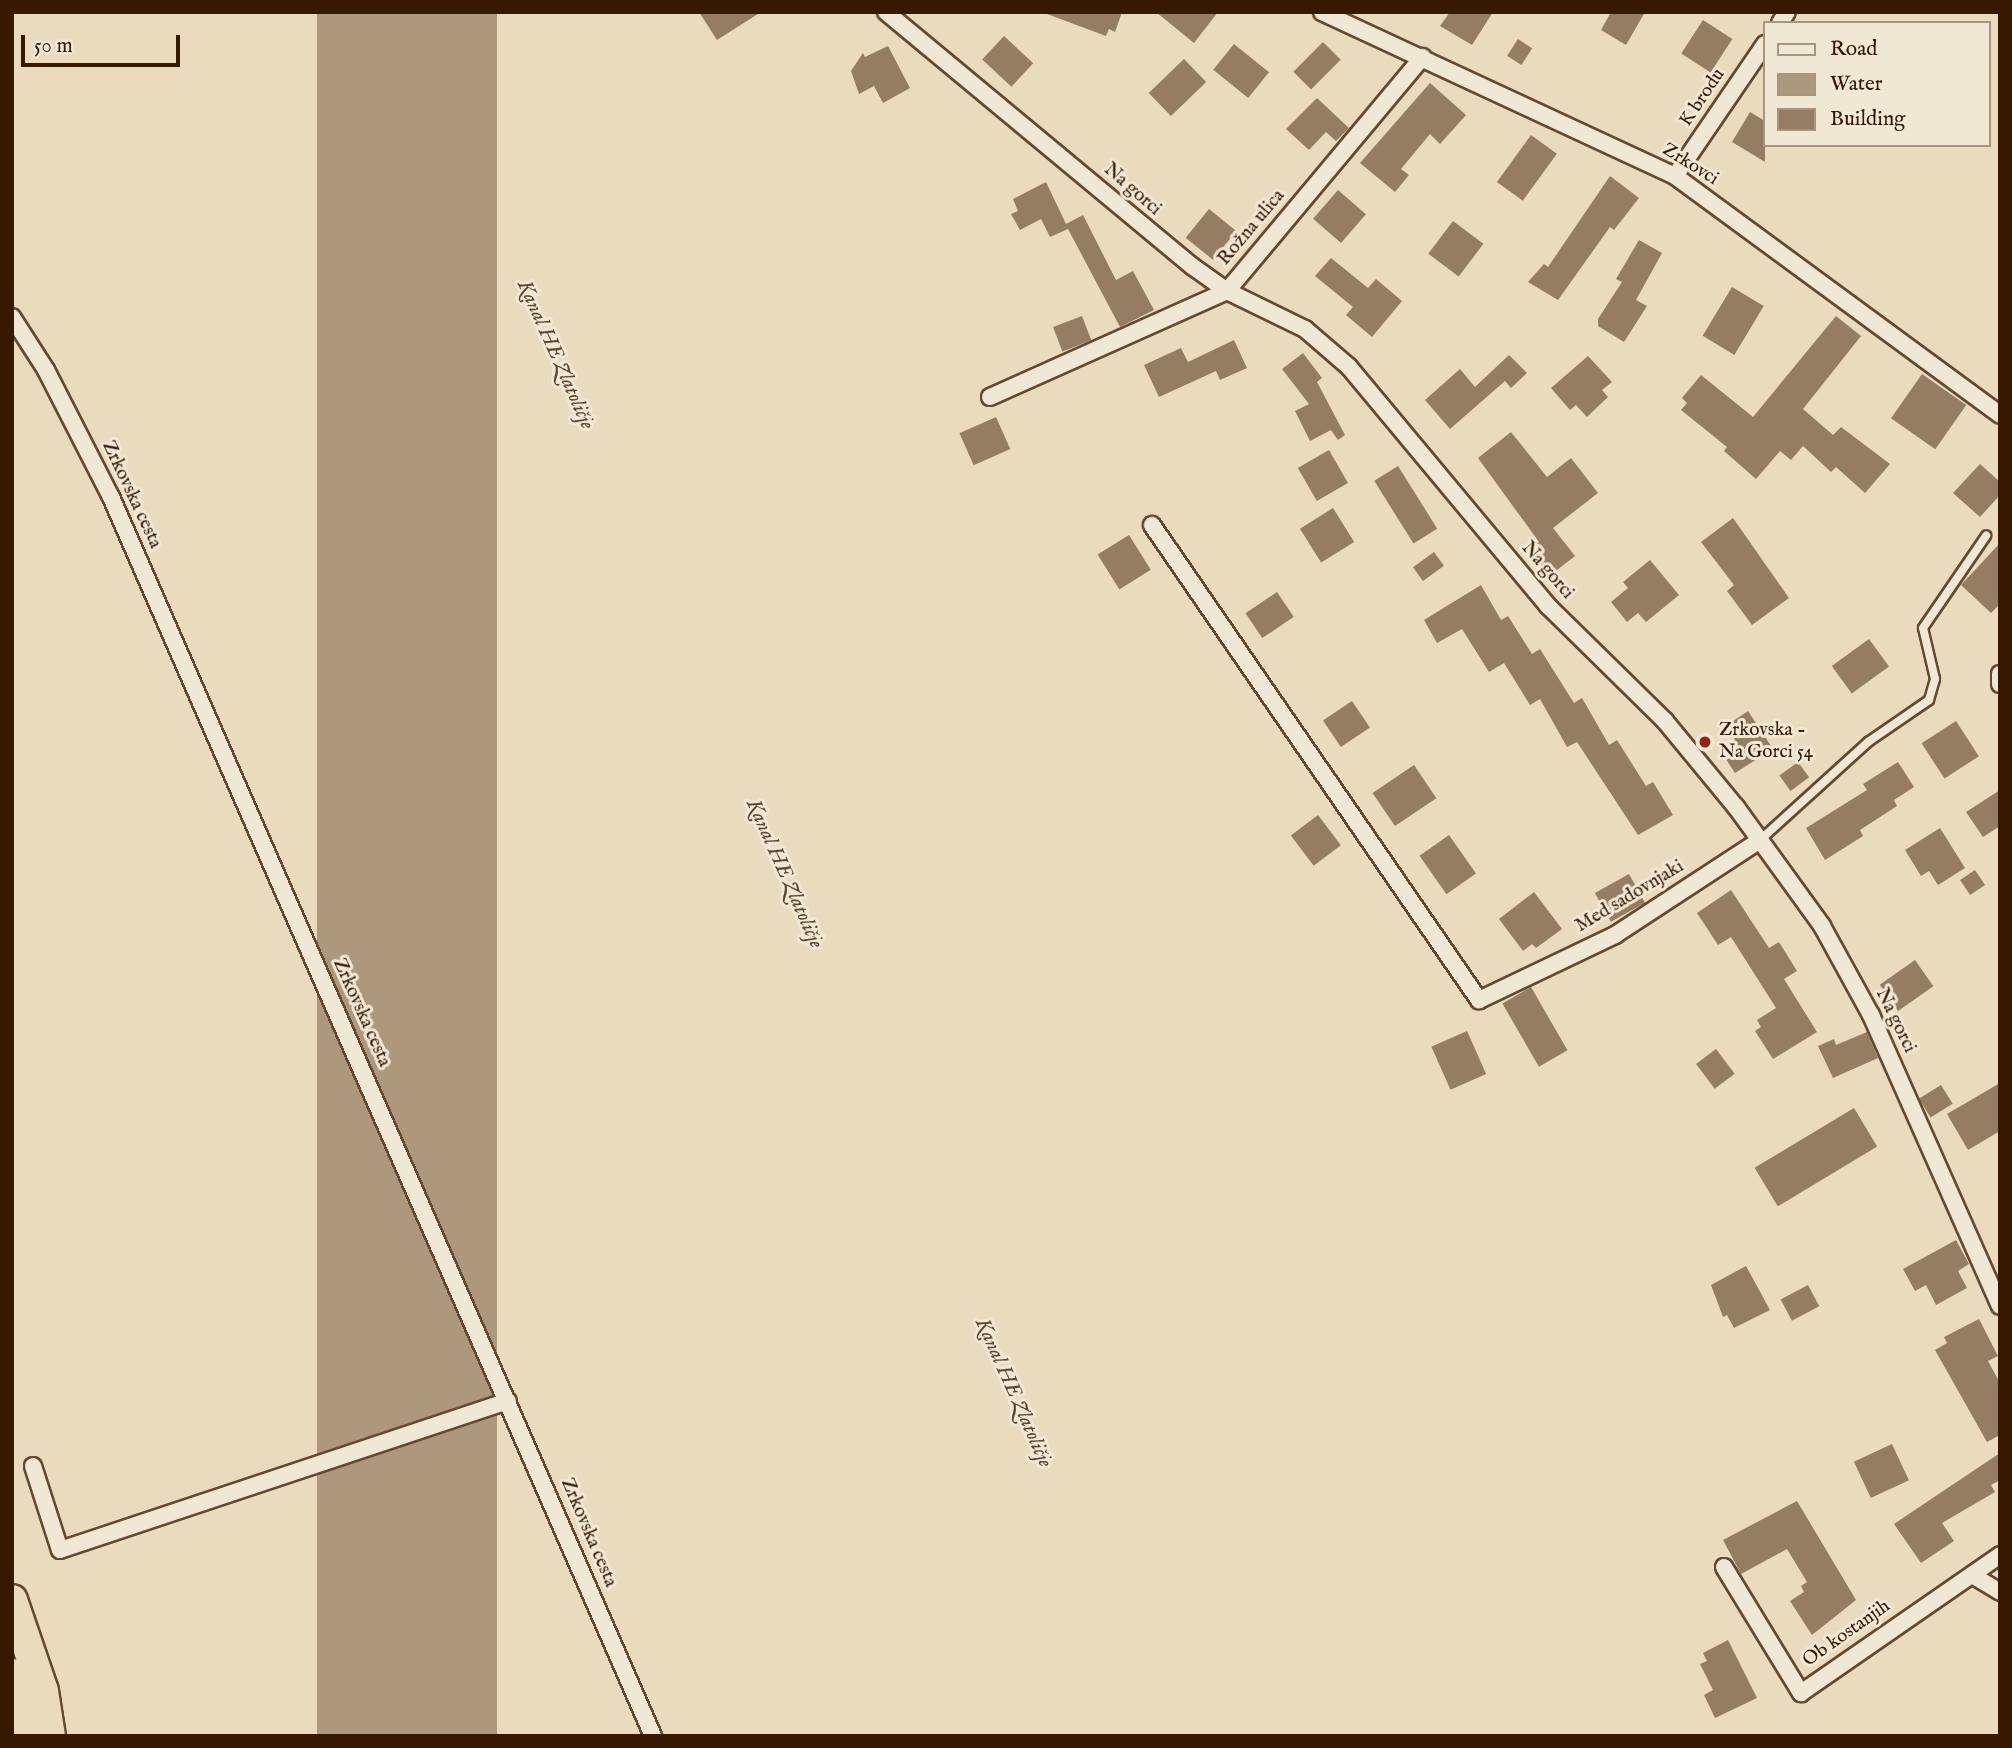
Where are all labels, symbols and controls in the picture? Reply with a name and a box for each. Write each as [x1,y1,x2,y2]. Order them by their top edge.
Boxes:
scale bar [24,21,184,65]
legend [1764,21,1991,147]
text: 50 m [34,33,73,60]
text: Road [1830,36,1877,63]
street label: K brodu [1675,65,1731,131]
text: Water [1830,71,1882,98]
text: Building [1830,106,1905,133]
street label: Zrkovci [1658,139,1722,191]
street label: Na gorci [1099,159,1165,221]
street label: Rožna ulica [1214,185,1290,271]
water label: Kanal HE Zlatoličje [511,276,599,434]
street label: Zrkovska cesta [96,438,166,552]
street label: Na gorci [1516,538,1578,604]
place label: Zrkovska - Na Gorci 54 [1719,720,1813,764]
marker: Zrkovska - Na Gorci 54 [1697,734,1713,750]
water label: Kanal HE Zlatoličje [740,795,828,953]
street label: Med sadovnjaki [1572,856,1688,938]
street label: Zrkovska cesta [327,955,395,1071]
street label: Na gorci [1870,985,1920,1057]
water label: Kanal HE Zlatoličje [969,1314,1057,1472]
street label: Zrkovska cesta [555,1475,621,1591]
street label: Ob kostanjih [1799,1596,1895,1672]

